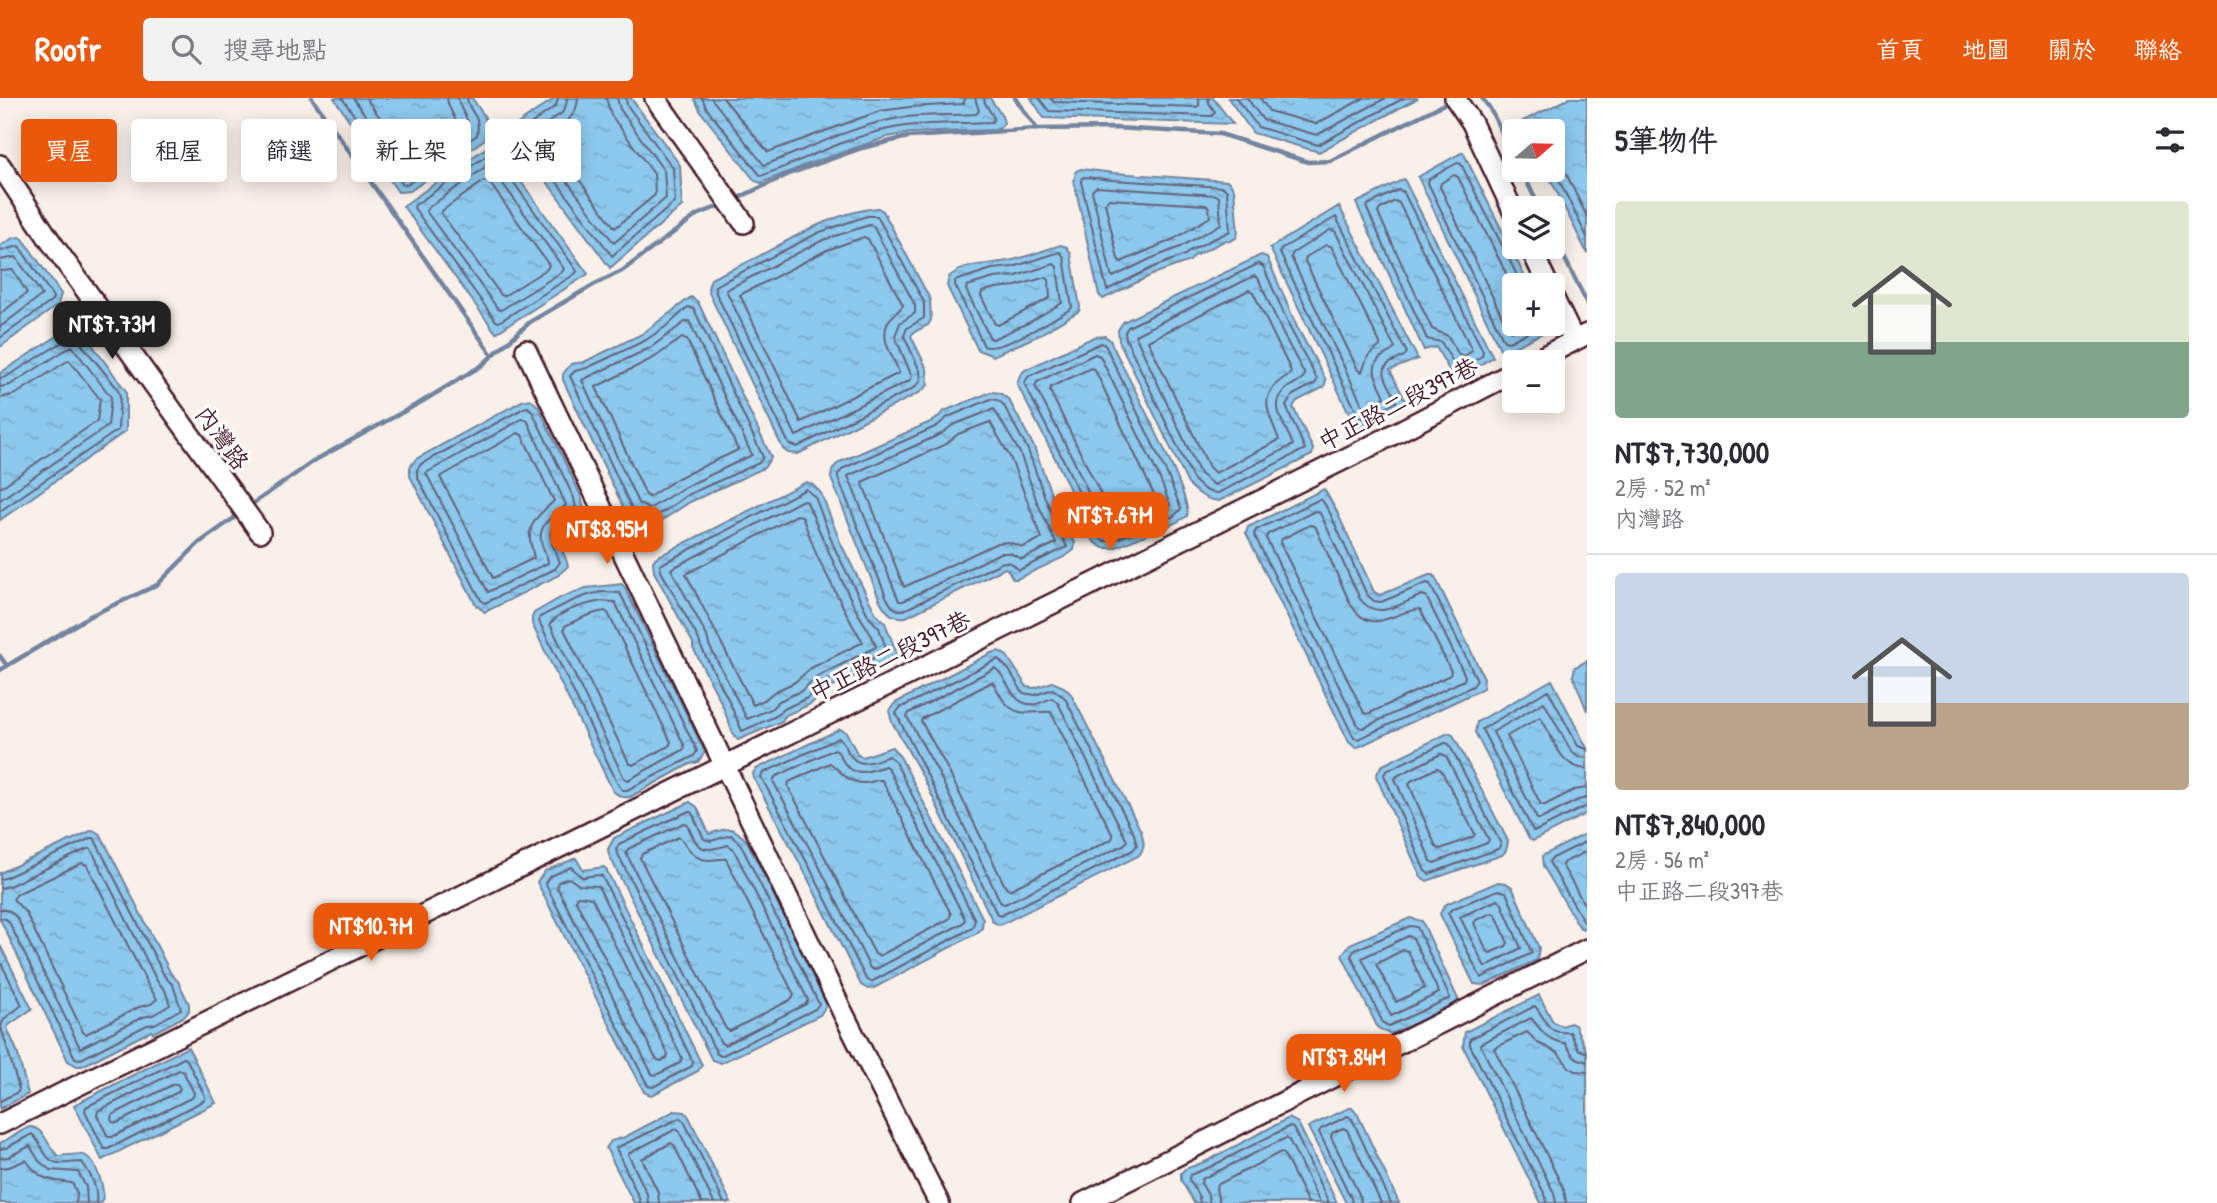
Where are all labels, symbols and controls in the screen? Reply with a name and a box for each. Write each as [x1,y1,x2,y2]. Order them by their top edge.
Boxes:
search box [143,18,633,81]
text: Roofr [35,27,101,71]
icon: search [167,30,205,68]
text: 搜尋地點 [223,32,327,67]
text: 首頁 [1876,33,1924,65]
text: 地圖 [1962,33,2010,65]
text: 關於 [2048,33,2096,65]
text: 聯絡 [2134,33,2182,65]
chip: 買屋 [21,119,117,182]
chip: 租屋 [131,119,227,182]
chip: 篩選 [241,119,337,182]
chip: 新上架 [351,119,471,182]
chip: 公寓 [485,119,581,182]
north arrow [1502,119,1564,182]
map controls [1502,119,1565,413]
text: 5筆物件 [1615,120,1718,160]
icon: filters [2151,121,2189,159]
button: layers [1502,196,1565,259]
icon: home [1839,247,1965,373]
button: + [1502,273,1565,336]
pin: NT$7.73M [40,302,184,361]
text: NT$7.73M [69,308,155,339]
street label: 中正路二段397巷 [1312,349,1483,457]
button: − [1502,350,1565,413]
street label: 內灣路 [189,399,257,476]
text: NT$7,730,000 [1615,432,1769,472]
text: 2房 · 52 m² [1615,472,1711,503]
pin: NT$7.67M [1038,492,1182,552]
text: NT$7.67M [1067,499,1153,530]
text: 內灣路 [1615,503,1684,534]
pin: NT$8.95M [535,506,679,566]
text: NT$8.95M [566,513,648,544]
street label: 中正路二段397巷 [804,602,975,708]
icon: home [1839,619,1965,745]
text: NT$7,840,000 [1615,804,1765,844]
text: 2房 · 56 m² [1615,844,1709,875]
text: 中正路二段397巷 [1615,875,1783,906]
pin: NT$10.7M [299,904,443,963]
text: NT$10.7M [329,910,413,941]
pin: NT$7.84M [1272,1034,1416,1094]
text: NT$7.84M [1302,1041,1386,1072]

